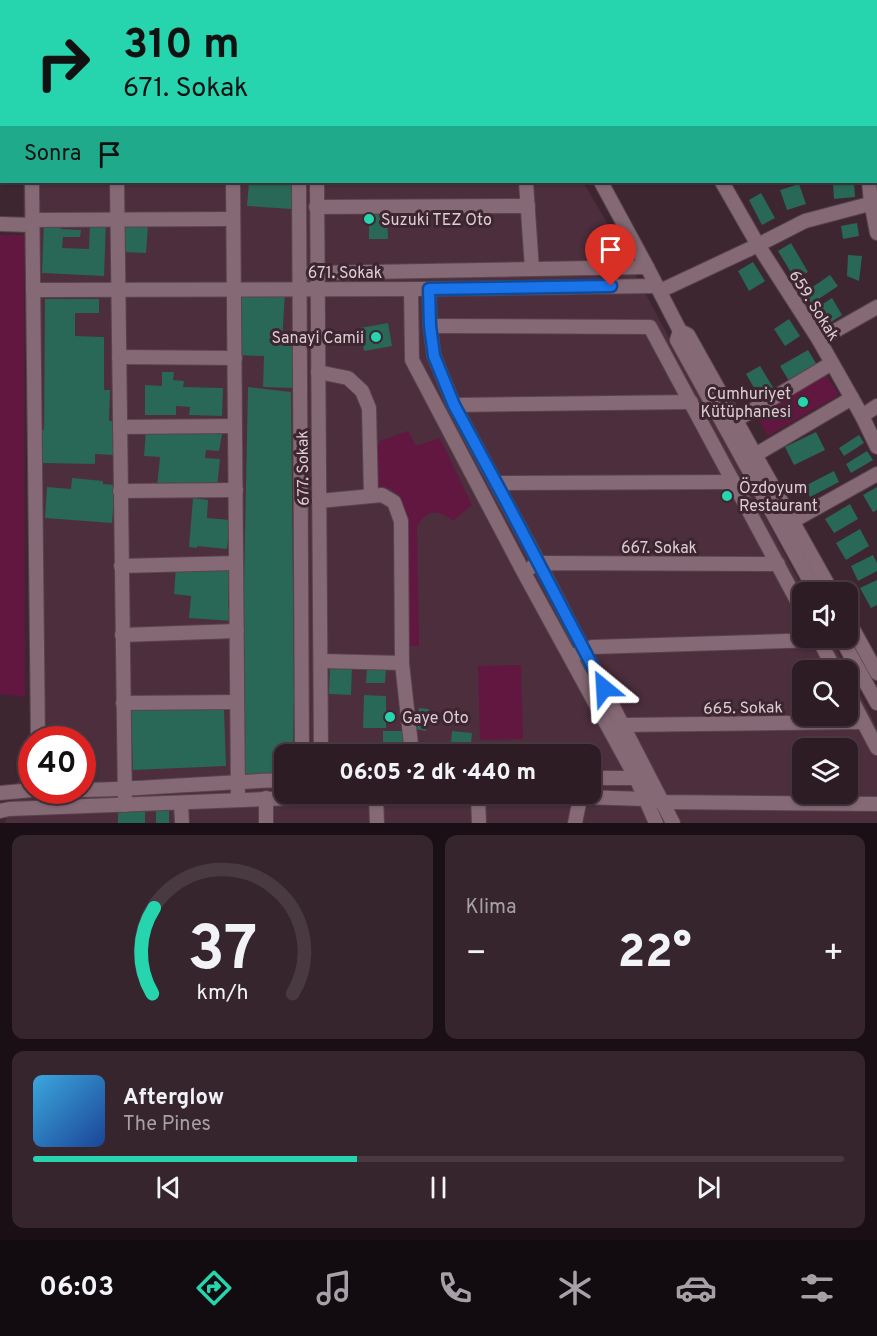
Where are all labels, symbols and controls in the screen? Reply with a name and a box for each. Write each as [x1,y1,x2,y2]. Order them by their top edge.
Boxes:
text: 310 m [123,20,240,73]
icon: right [24,24,102,102]
text: 671. Sokak [123,72,248,106]
icon: arrive [93,138,126,171]
text: Sonra [24,141,81,168]
place label: Suzuki TEZ Oto [381,211,492,231]
marker: Suzuki TEZ Oto [362,212,376,226]
pin [585,224,636,286]
icon: arrive [594,233,627,266]
street label: 671. Sokak [308,264,382,284]
street label: 659. Sokak [784,267,843,345]
place label: Sanayi Camii [271,329,364,349]
marker: Sanayi Camii [369,330,383,344]
place label: Cumhuriyet Kütüphanesi [700,385,791,423]
marker: Cumhuriyet Kütüphanesi [796,395,810,409]
street label: 677. Sokak [293,430,315,506]
place label: Özdoyum Restaurant [739,477,818,517]
marker: Özdoyum Restaurant [720,489,734,503]
street label: 667. Sokak [621,539,697,559]
map controls [792,582,858,804]
button: sound [792,582,858,648]
position arrow [572,656,636,720]
button: search [792,660,858,726]
street label: 665. Sokak [703,698,783,720]
place label: Gaye Oto [402,709,469,729]
marker: Gaye Oto [383,710,397,724]
speed limit sign: 40 [18,726,96,804]
button: layers [792,738,858,804]
text: 06:05 · 2 dk · 440 m [339,760,536,787]
text: Klima [466,895,517,921]
text: 37 [187,913,257,992]
text: 22° [618,926,692,983]
text: − [466,934,487,976]
text: + [823,934,844,976]
text: km/h [196,980,248,1007]
text: Afterglow [123,1085,224,1112]
text: The Pines [123,1112,211,1138]
icon: previous [152,1171,185,1204]
icon: pause [422,1171,455,1204]
icon: next [692,1171,725,1204]
icon: directions [193,1267,235,1309]
icon: music [313,1267,355,1309]
icon: phone [434,1267,476,1309]
icon: climate [554,1267,596,1309]
icon: car [675,1267,717,1309]
icon: filters [796,1267,838,1309]
text: 06:03 [39,1271,114,1305]

